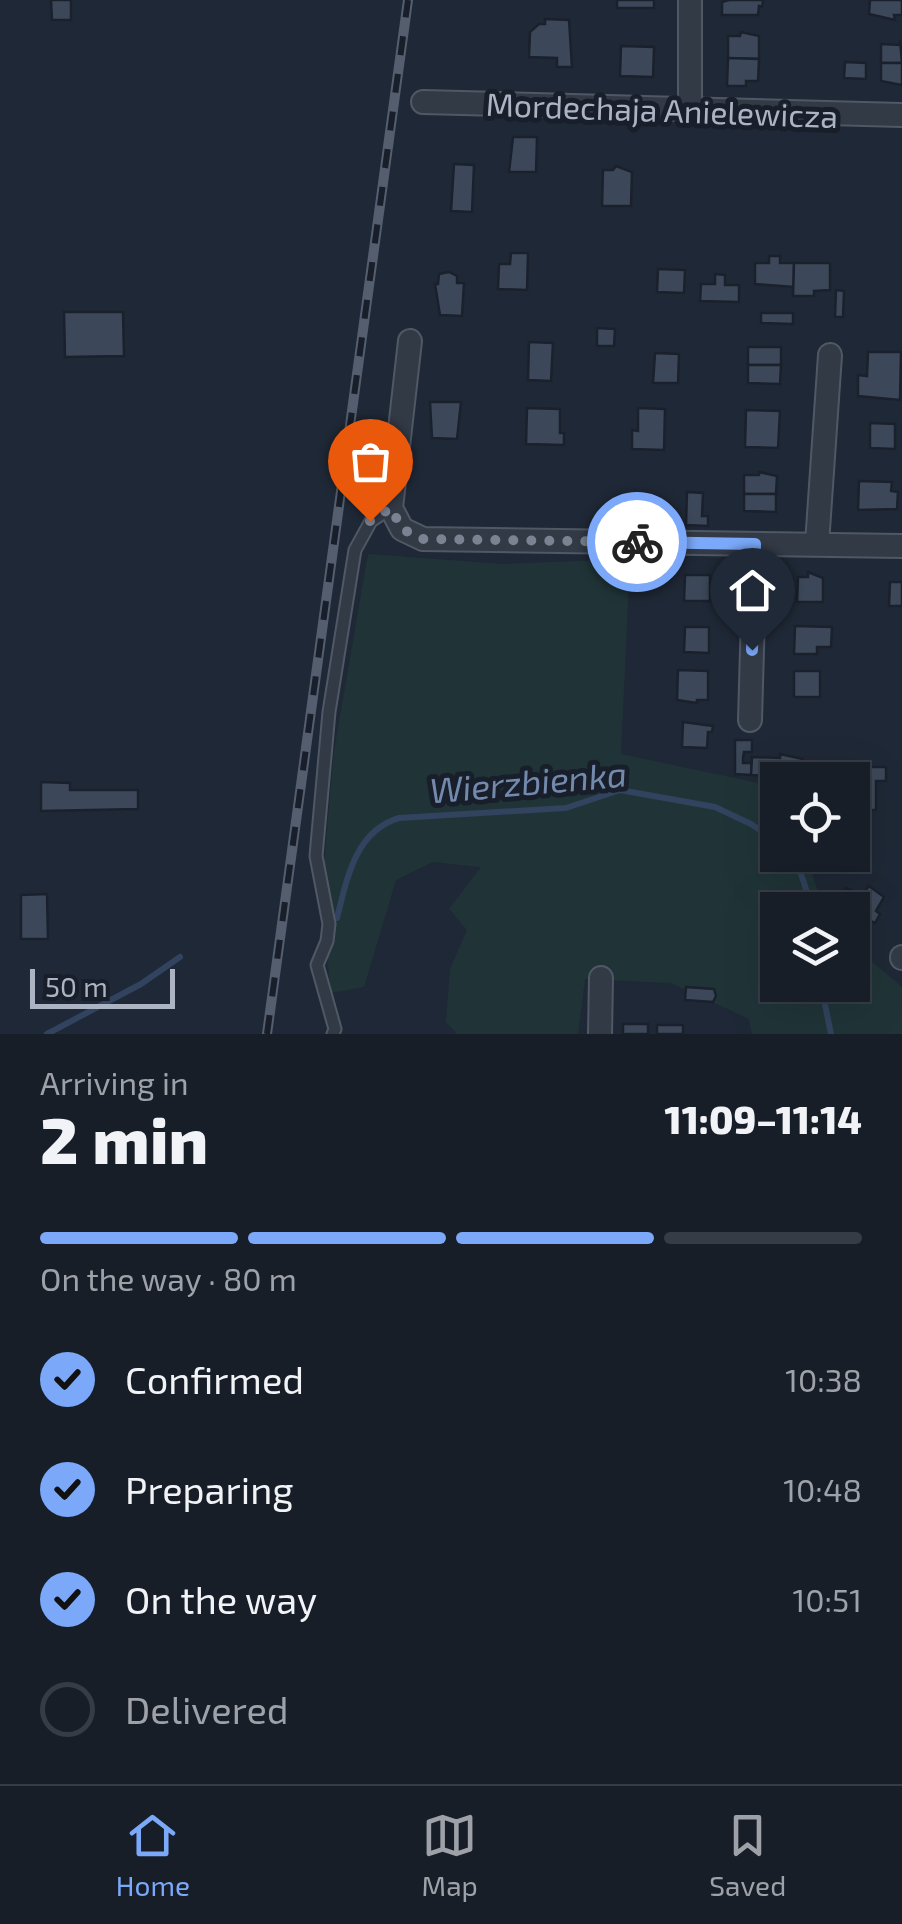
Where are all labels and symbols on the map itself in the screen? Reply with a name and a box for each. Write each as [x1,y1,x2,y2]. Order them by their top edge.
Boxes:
street label: Mordechaja Anielewicza [485,84,839,135]
pin [328,419,413,522]
courier [587,492,687,592]
pin [710,548,795,651]
water label: Wierzbienka [428,751,628,811]
scale bar [30,964,175,1008]

